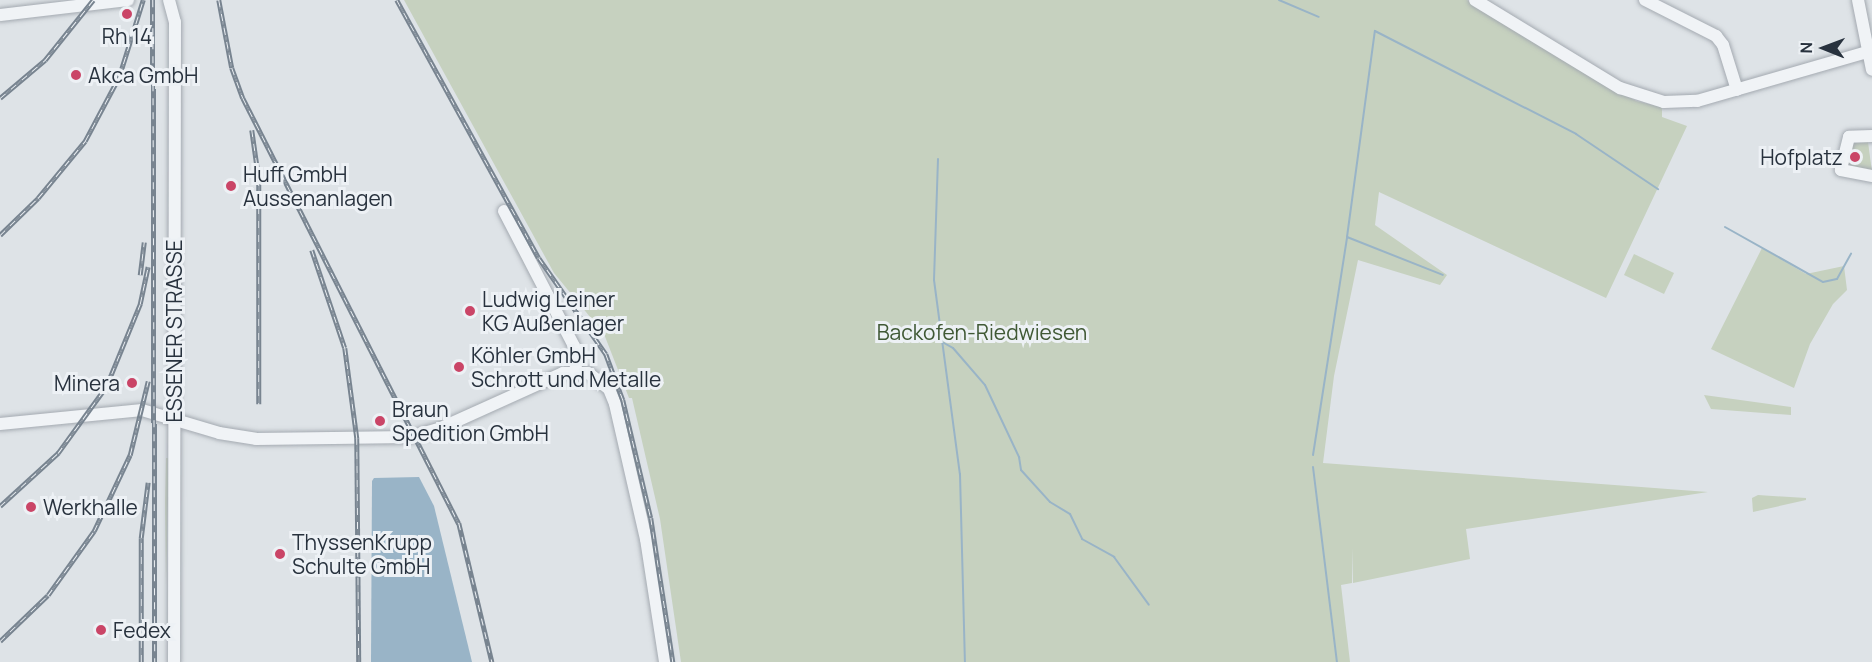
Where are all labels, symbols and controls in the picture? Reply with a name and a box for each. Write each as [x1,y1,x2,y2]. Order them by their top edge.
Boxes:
marker: Rh 14 [120,7,134,21]
north arrow [1794,18,1854,78]
place label: Rh 14 [102,23,152,49]
text: N [1795,42,1817,54]
place label: Akca GmbH [88,62,198,88]
marker: Akca GmbH [69,68,83,82]
place label: Hofplatz [1760,144,1843,170]
marker: Hofplatz [1848,150,1862,164]
place label: Huff GmbH Aussenanlagen [243,161,393,211]
marker: Huff GmbH Aussenanlagen [224,179,238,193]
street label: ESSENER STRASSE [161,239,187,423]
place label: Ludwig Leiner KG Außenlager [482,286,624,336]
marker: Ludwig Leiner KG Außenlager [463,304,477,318]
park label: Backofen-Riedwiesen [877,319,1087,345]
place label: Köhler GmbH Schrott und Metalle [471,342,661,392]
marker: Köhler GmbH Schrott und Metalle [452,360,466,374]
place label: Minera [54,370,120,396]
marker: Minera [125,376,139,390]
place label: Braun Spedition GmbH [392,396,549,446]
marker: Braun Spedition GmbH [373,414,387,428]
place label: Werkhalle [43,494,138,520]
marker: Werkhalle [24,500,38,514]
place label: ThyssenKrupp Schulte GmbH [292,529,432,579]
marker: ThyssenKrupp Schulte GmbH [273,547,287,561]
place label: Fedex [113,617,171,643]
marker: Fedex [94,623,108,637]

